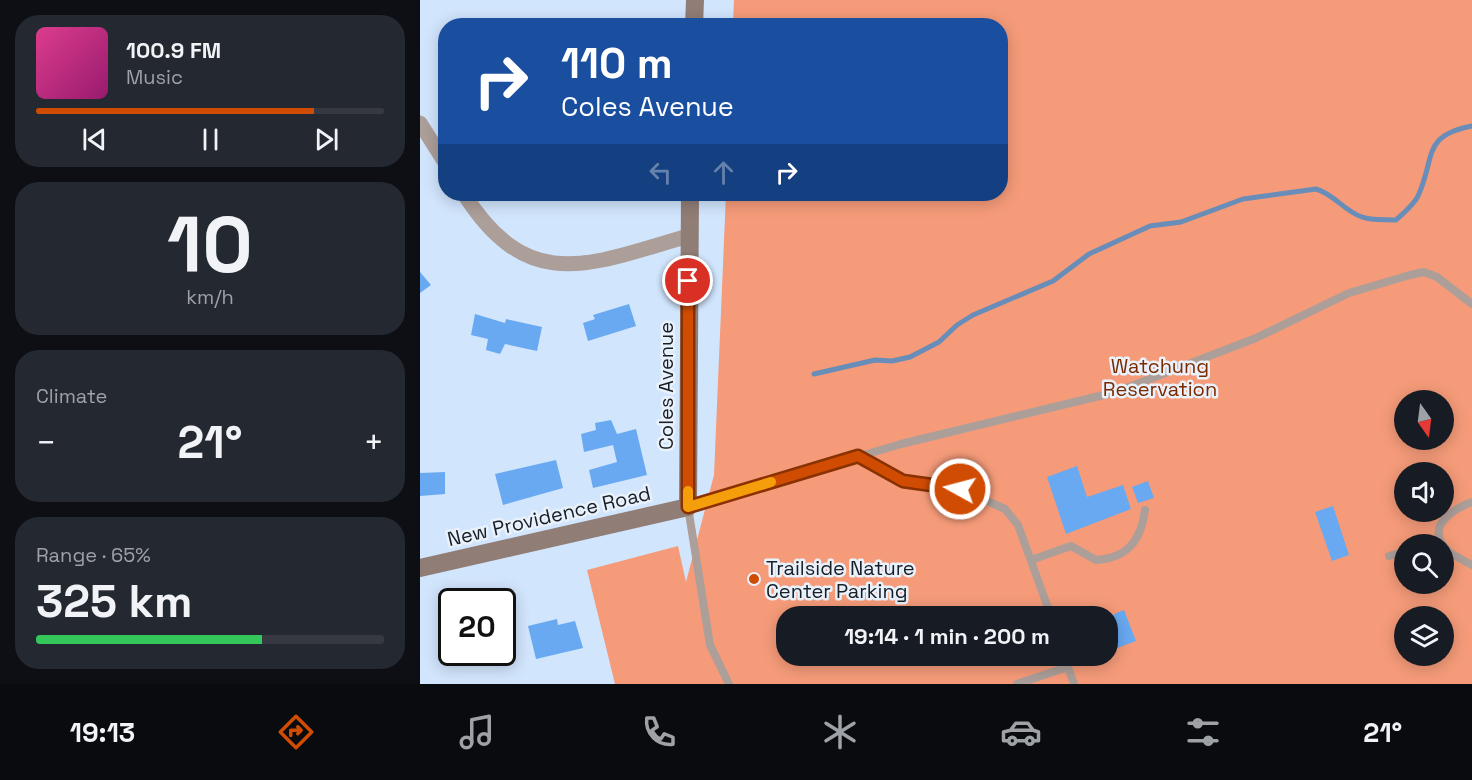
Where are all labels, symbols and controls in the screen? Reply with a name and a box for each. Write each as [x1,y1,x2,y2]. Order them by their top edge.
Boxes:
text: 100.9 FM [126,36,221,64]
text: 110 m [561,37,673,90]
icon: right [462,42,540,120]
text: Music [126,64,183,90]
text: Coles Avenue [561,89,734,124]
icon: previous [78,123,111,156]
icon: pause [194,123,227,156]
icon: next [310,123,343,156]
icon: left [644,156,677,189]
icon: ahead [707,156,740,189]
icon: right [770,156,803,189]
text: 10 [167,195,253,295]
pin [662,255,713,306]
icon: arrive [671,264,704,297]
text: km/h [186,284,234,310]
street label: Coles Avenue [653,322,679,450]
park label: Watchung Reservation [1103,353,1217,402]
text: Climate [36,383,107,409]
north arrow [1394,390,1454,450]
map controls [1394,390,1454,666]
text: 21° [178,414,242,471]
text: − [36,422,56,464]
text: + [364,422,384,464]
position arrow [928,457,992,521]
button: sound [1394,462,1454,522]
street label: New Providence Road [445,480,653,552]
button: search [1394,534,1454,594]
text: Range · 65% [36,542,151,568]
place label: Trailside Nature Center Parking [766,555,915,604]
marker: Trailside Nature Center Parking [747,572,761,586]
text: 325 km [36,573,192,630]
speed limit sign: 20 [438,588,516,666]
button: layers [1394,606,1454,666]
text: 19:14 · 1 min · 200 m [844,622,1050,650]
icon: directions [275,711,317,753]
icon: music [456,711,498,753]
icon: phone [638,711,680,753]
icon: climate [819,711,861,753]
icon: car [1000,711,1042,753]
icon: filters [1182,711,1224,753]
text: 19:13 [70,715,135,750]
text: 21° [1363,715,1402,750]

